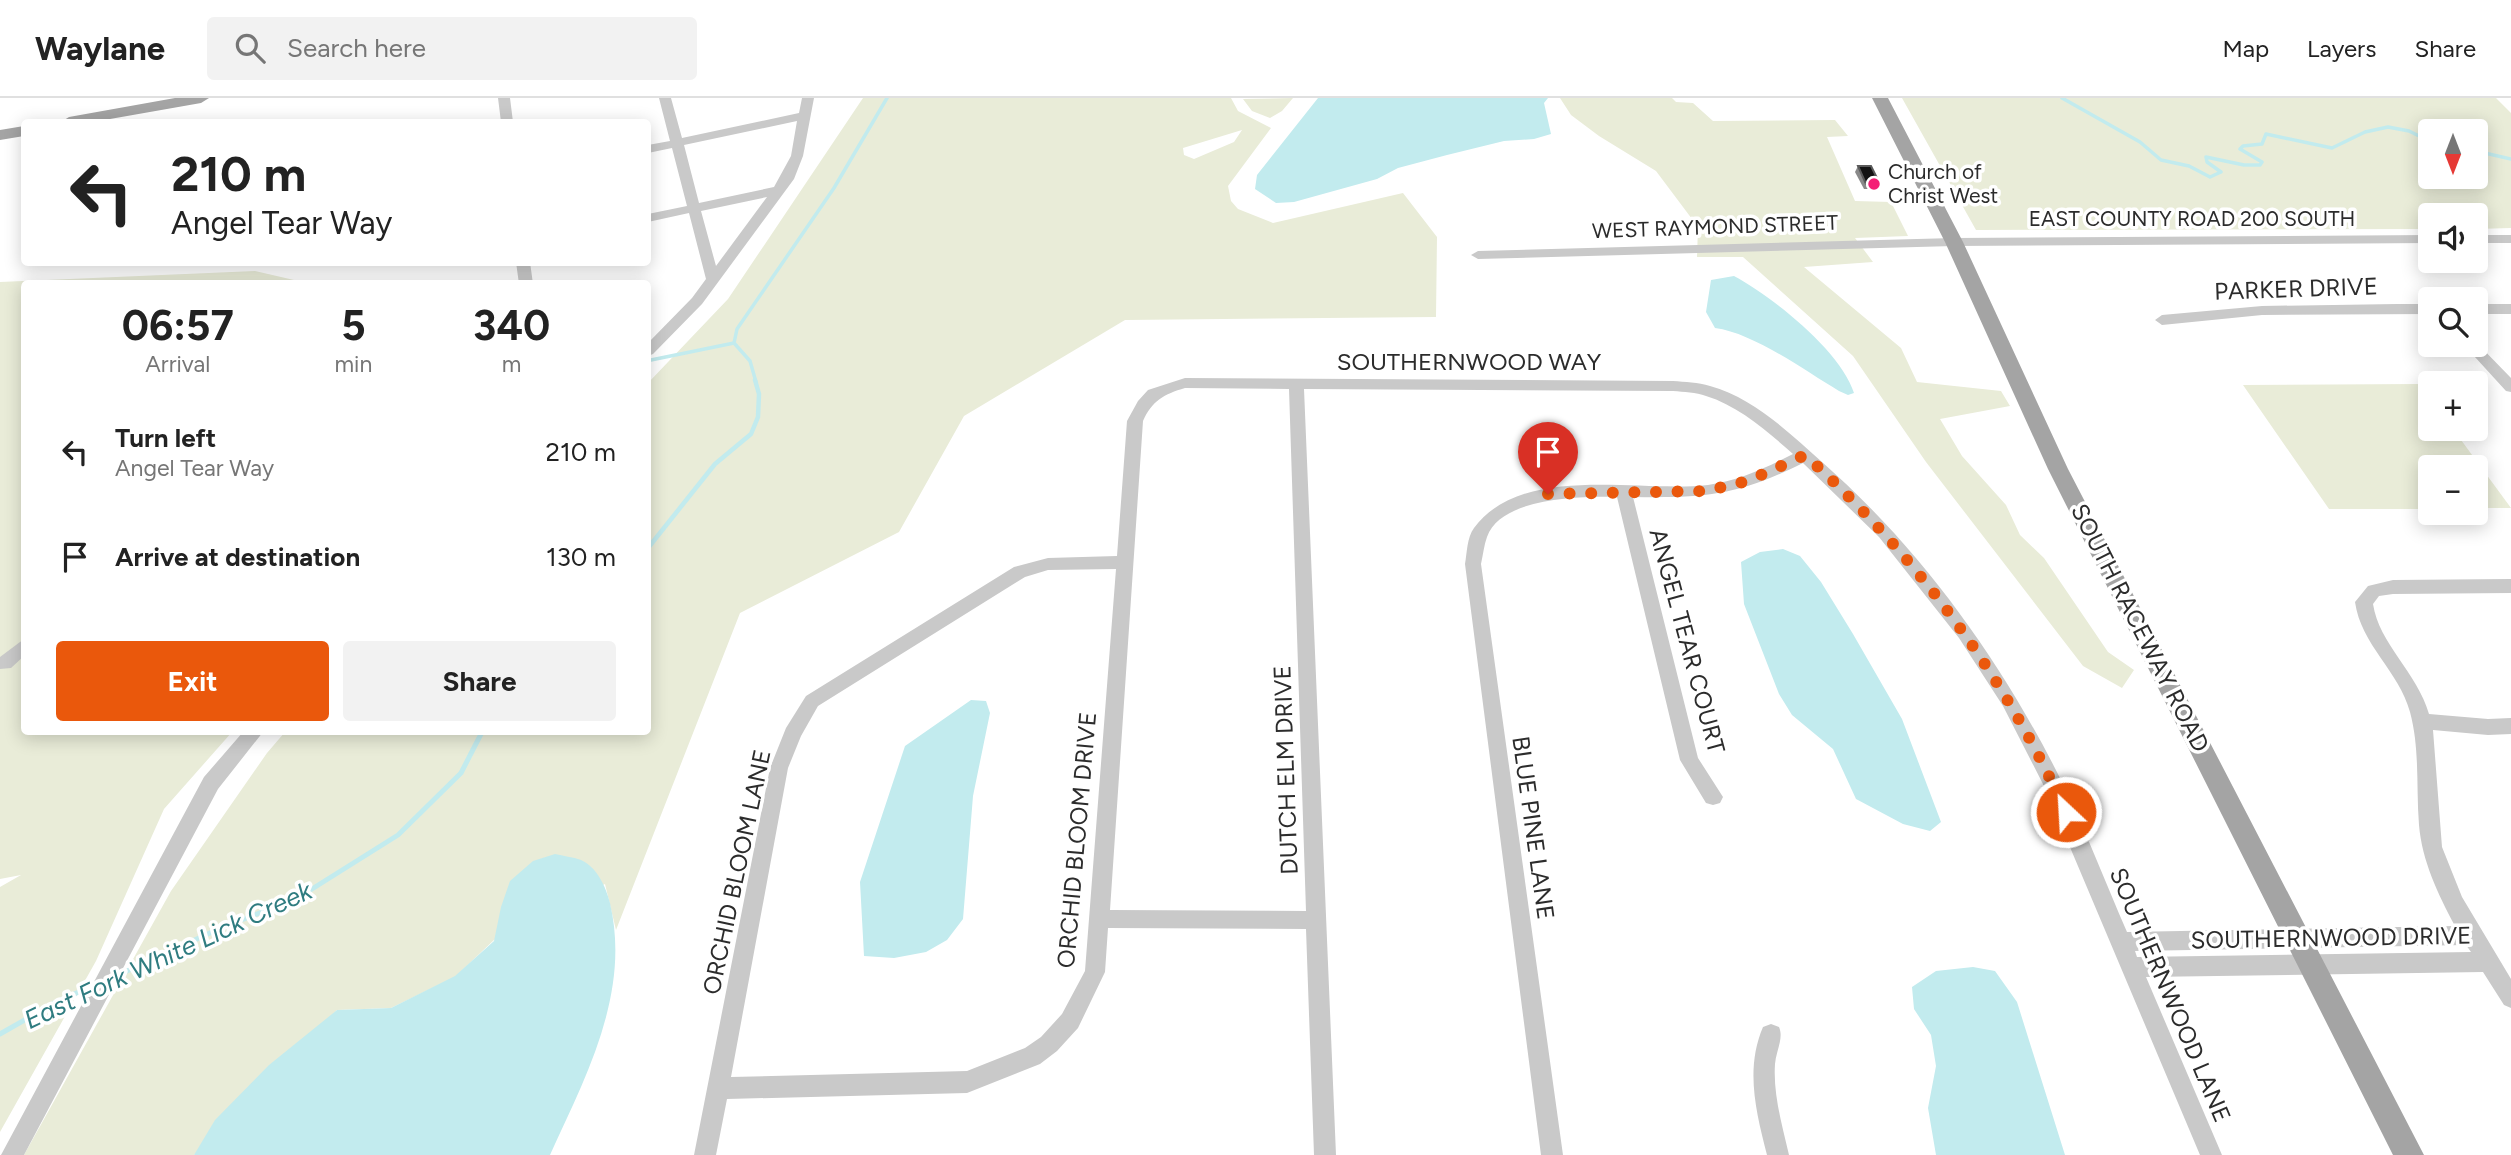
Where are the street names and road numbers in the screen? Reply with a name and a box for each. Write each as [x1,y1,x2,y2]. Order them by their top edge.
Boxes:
street label: EAST COUNTY ROAD 200 SOUTH [2029,206,2355,231]
street label: WEST RAYMOND STREET [1592,210,1839,243]
street label: PARKER DRIVE [2214,271,2378,306]
street label: SOUTHERNWOOD WAY [1337,347,1602,376]
street label: SOUTH RACEWAY ROAD [2065,499,2216,757]
street label: ANGEL TEAR COURT [1644,525,1731,756]
street label: DUTCH ELM DRIVE [1267,665,1304,875]
street label: ORCHID BLOOM DRIVE [1051,711,1102,969]
street label: BLUE PINE LANE [1506,734,1561,921]
street label: ORCHID BLOOM LANE [696,747,777,997]
street label: SOUTHERNWOOD LANE [2104,863,2237,1126]
street label: SOUTHERNWOOD DRIVE [2190,921,2472,954]

